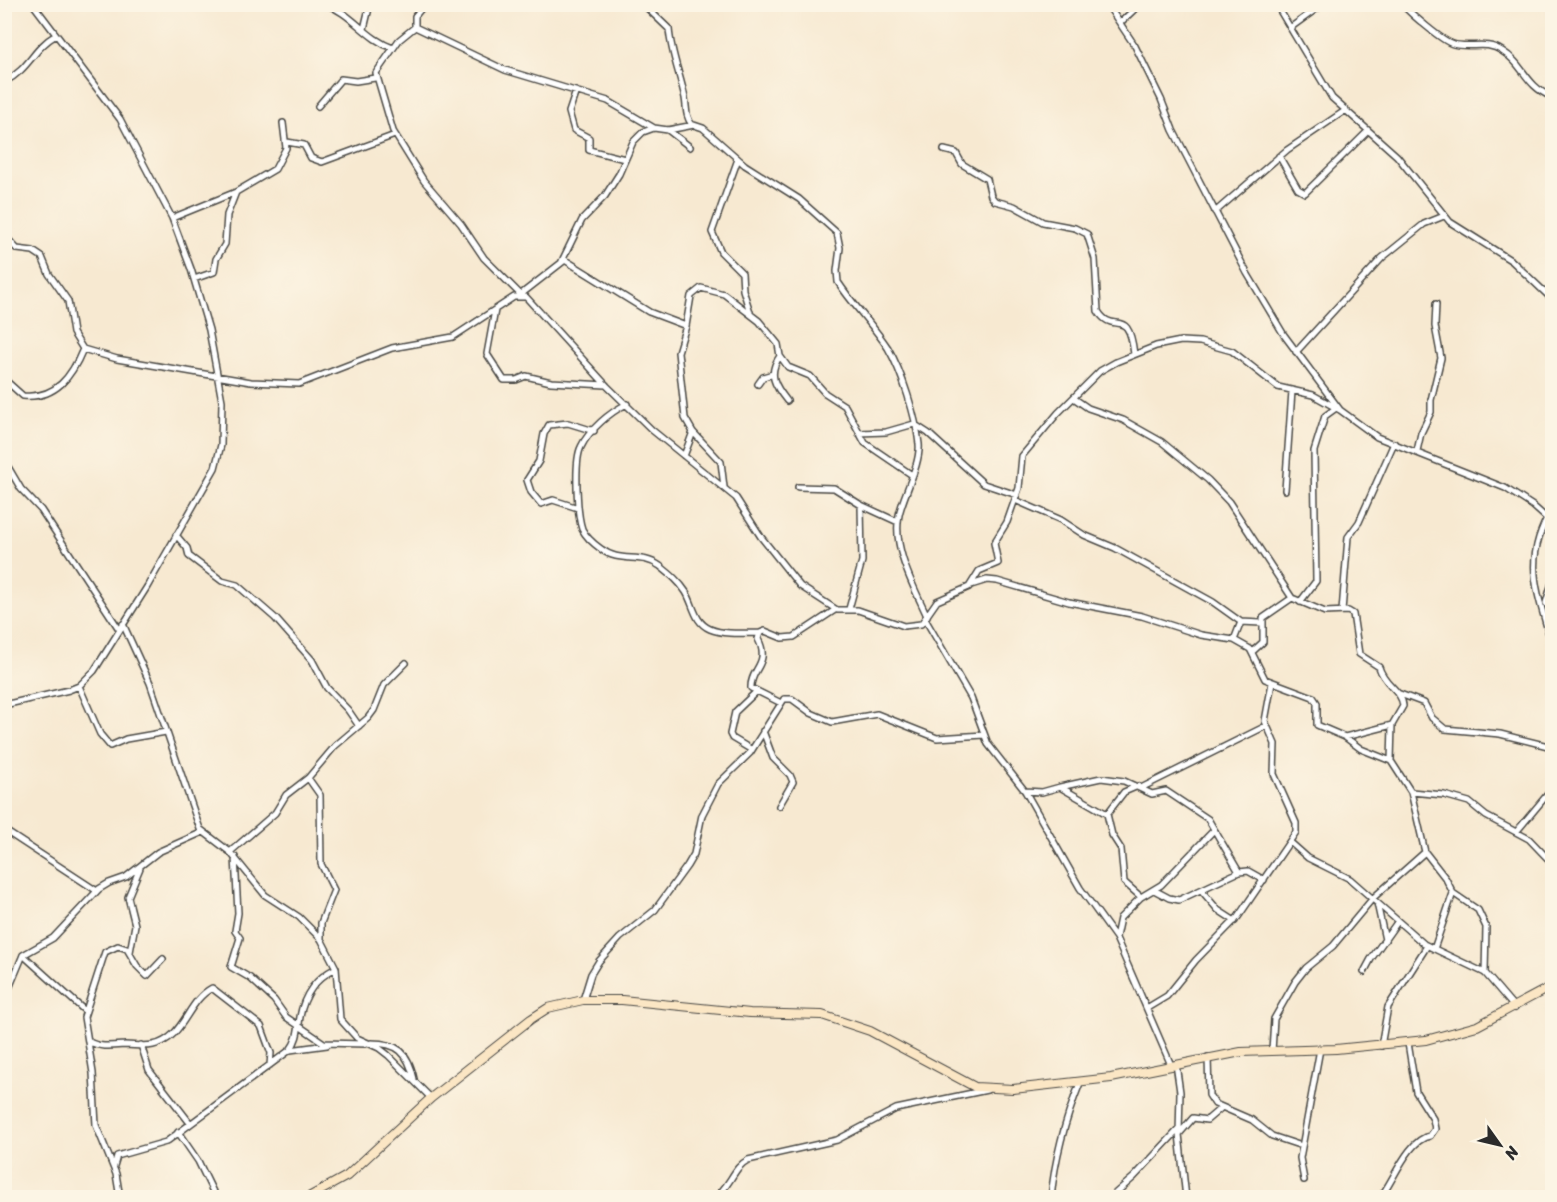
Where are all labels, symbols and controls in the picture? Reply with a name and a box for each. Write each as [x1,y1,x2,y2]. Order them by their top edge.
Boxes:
north arrow [1470,1115,1530,1175]
text: N [1496,1140,1528,1167]

